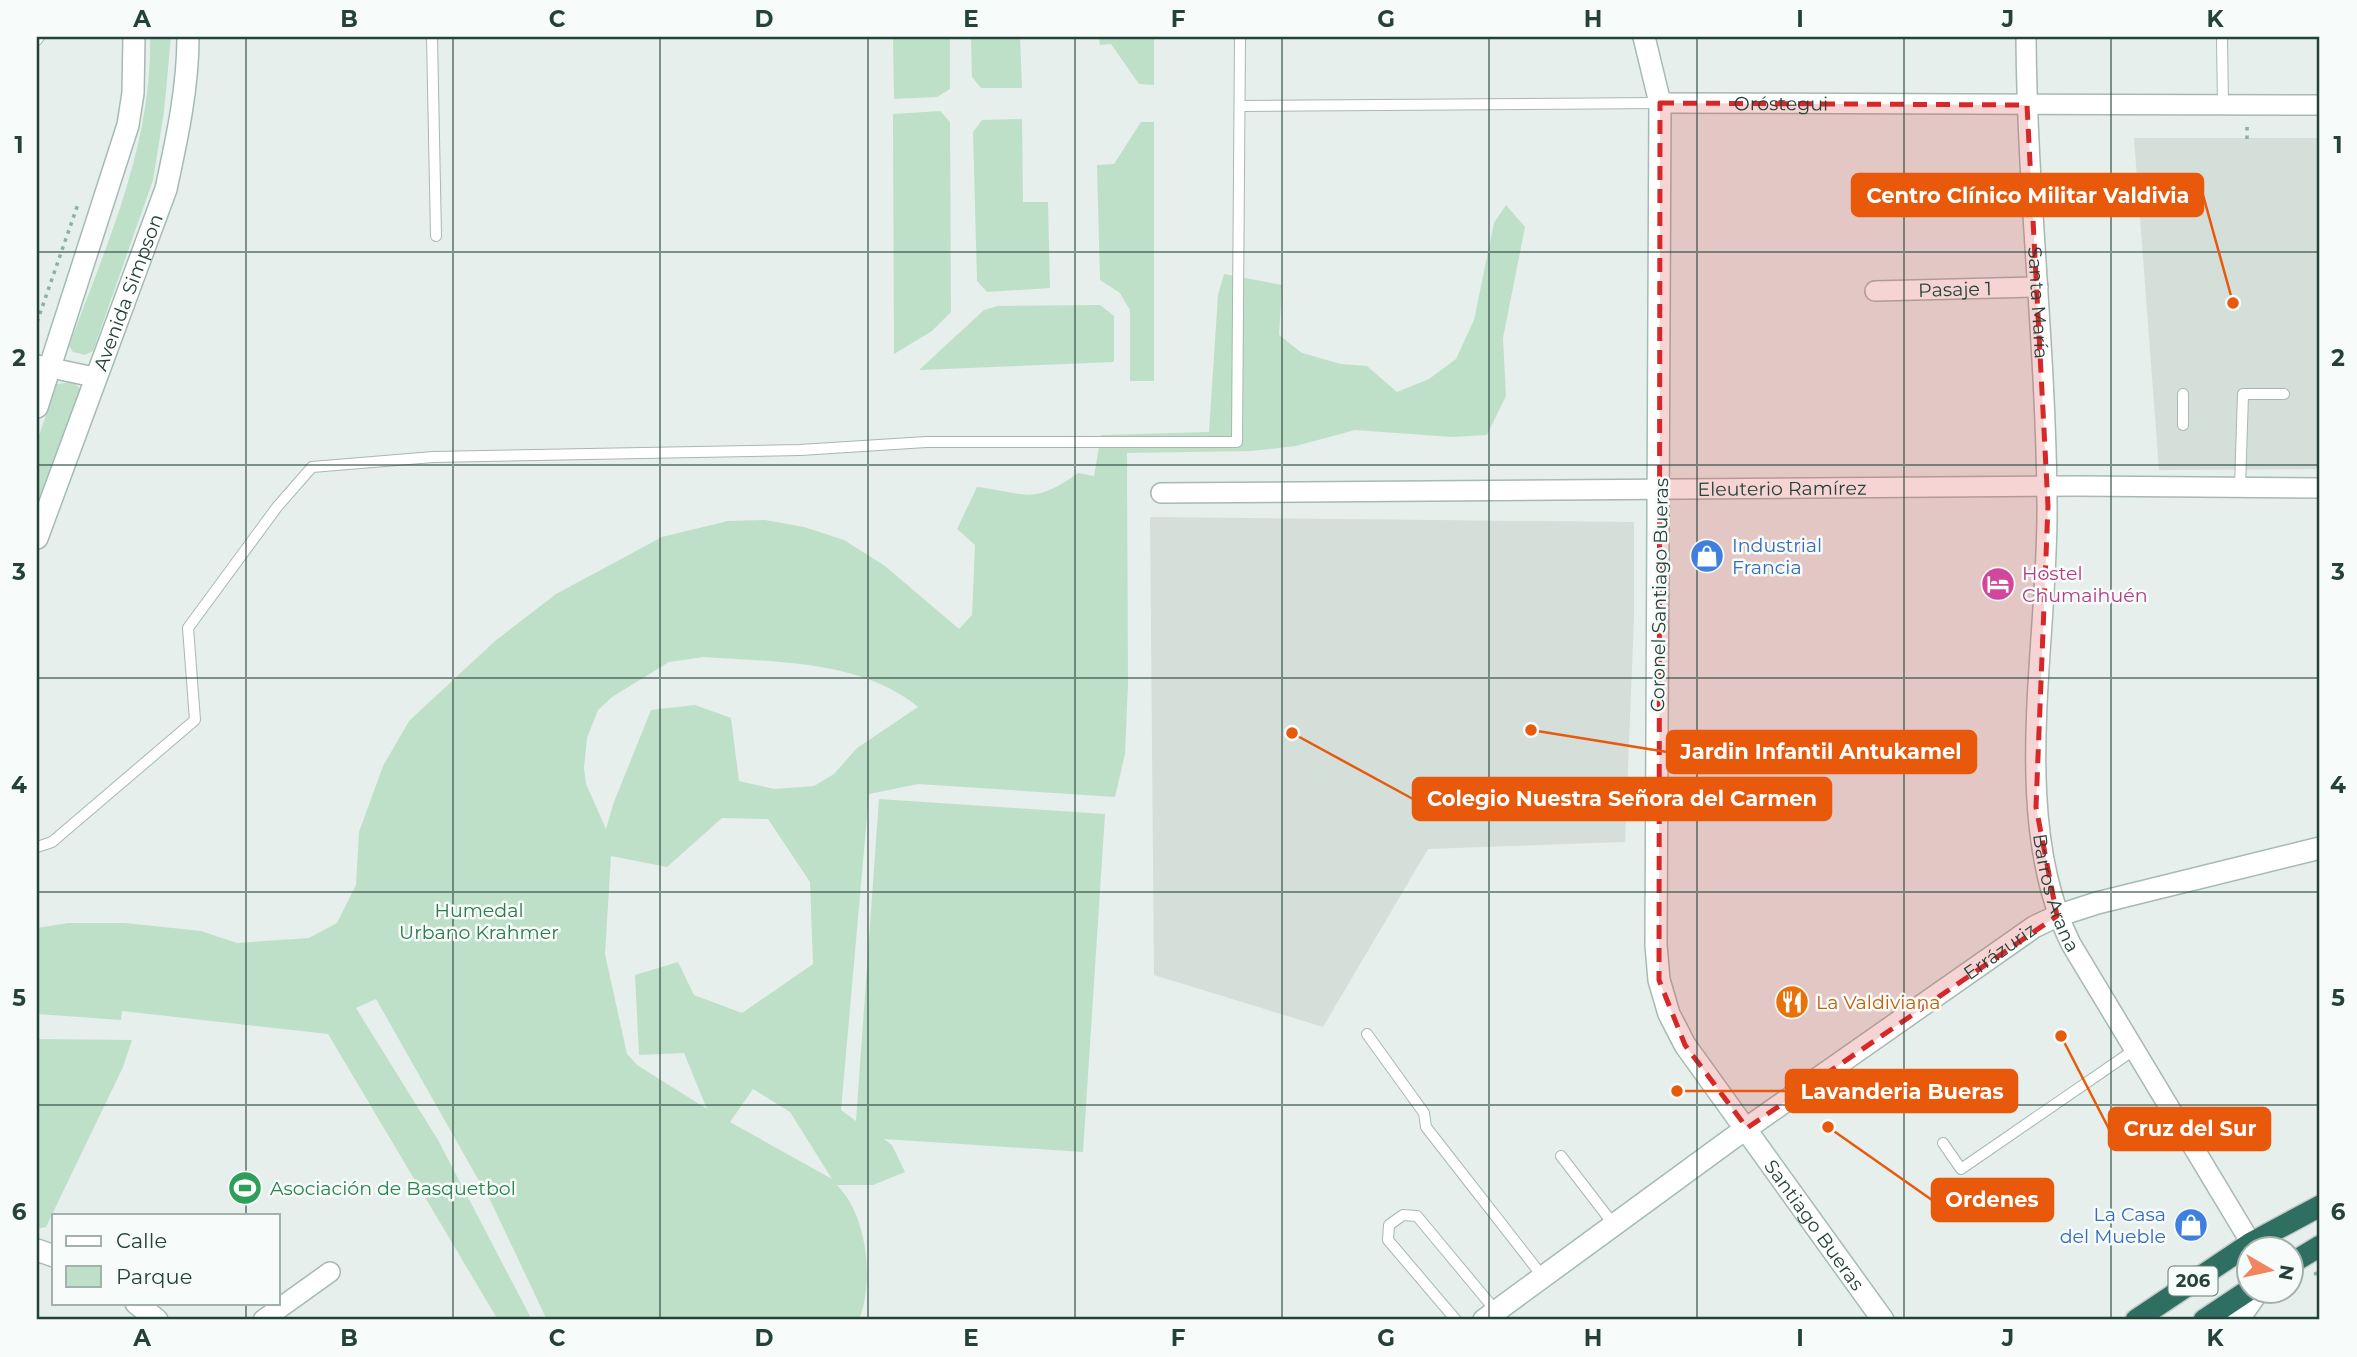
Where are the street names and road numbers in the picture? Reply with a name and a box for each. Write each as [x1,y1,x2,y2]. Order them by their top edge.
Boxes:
street label: Oróstegui [1734,92,1828,116]
street label: Avenida Simpson [89,211,168,374]
street label: Santa María [2023,246,2053,360]
street label: Pasaje 1 [1918,277,1992,302]
street label: Eleuterio Ramírez [1697,477,1867,501]
street label: Coronel Santiago Bueras [1646,478,1673,712]
street label: Barros Arana [2028,832,2084,957]
street label: Errázuriz [1959,918,2041,985]
street label: Santiago Bueras [1759,1155,1869,1295]
road number: 206 [2168,1266,2218,1296]

